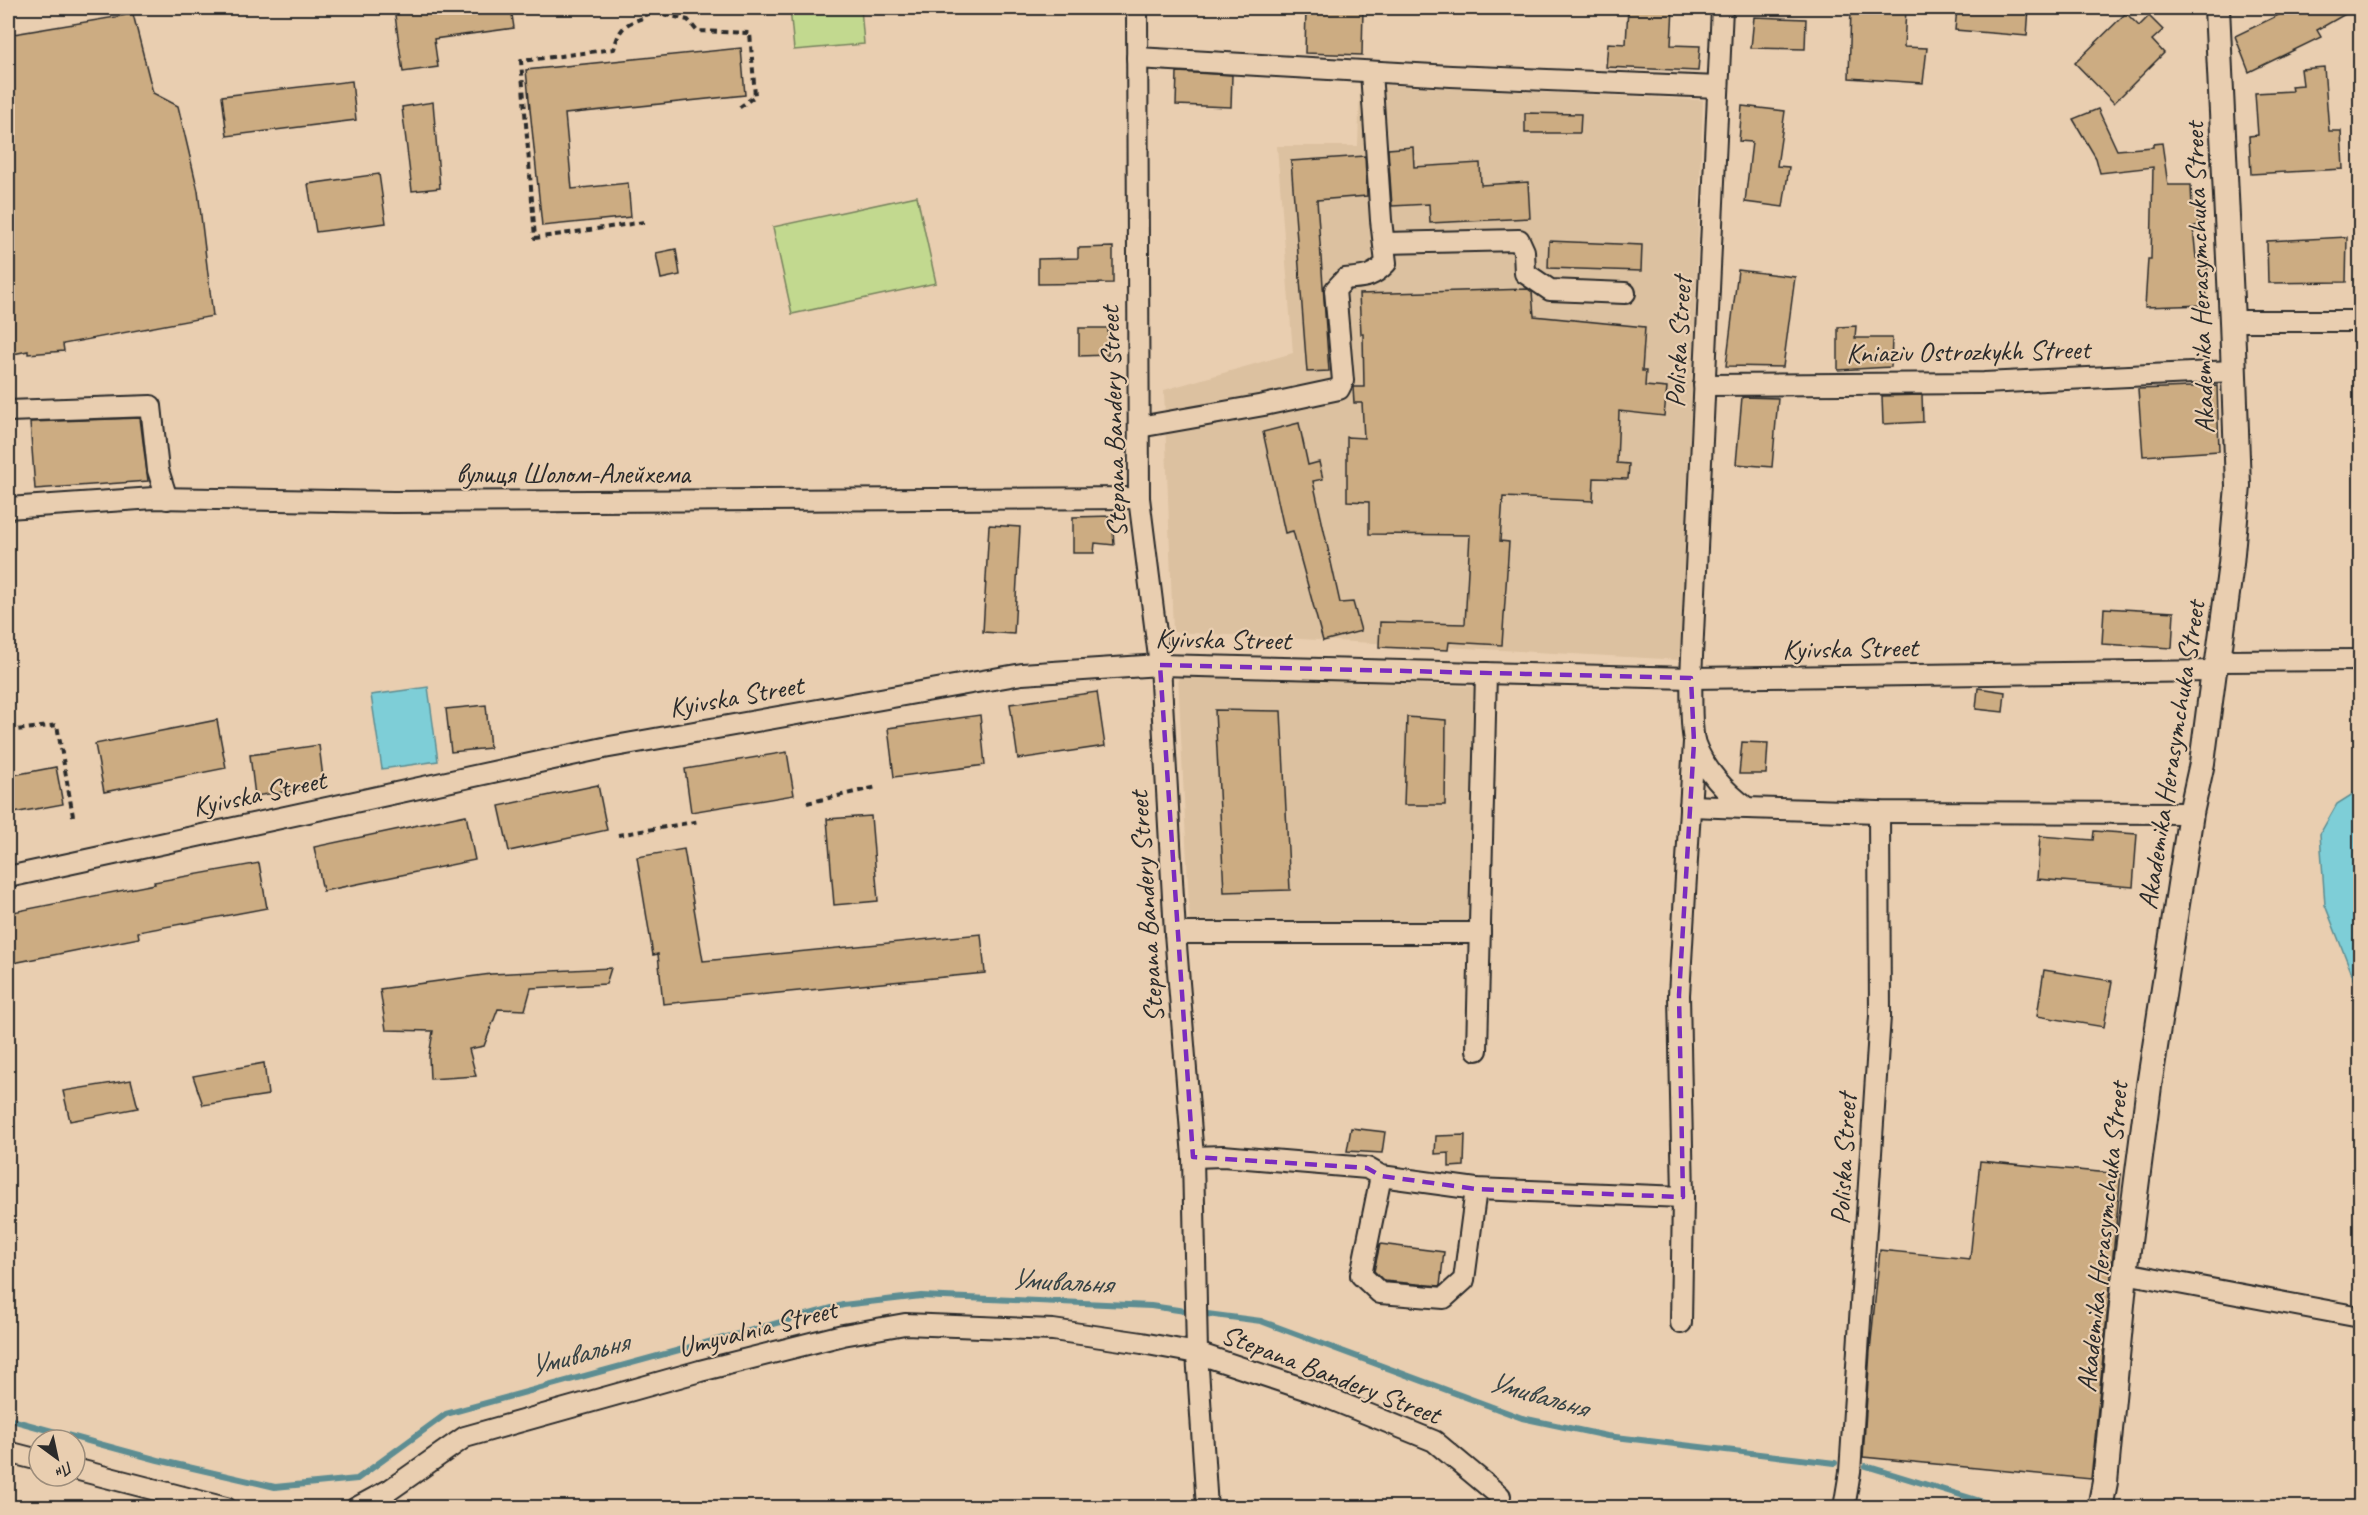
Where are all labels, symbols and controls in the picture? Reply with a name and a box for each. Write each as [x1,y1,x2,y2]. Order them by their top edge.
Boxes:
street label: Akademika Herasymchuka Street [2176,119,2222,434]
street label: Poliska Street [1657,272,1699,408]
street label: Stepana Bandery Street [1091,303,1135,538]
street label: Kniaziv Ostrozkykh Street [1846,331,2093,371]
street label: вулиця Шолом-Алейхема [456,456,692,491]
street label: Akademika Herasymchuka Street [2129,596,2213,912]
street label: Kyivska Street [1155,620,1294,658]
street label: Kyivska Street [1782,629,1921,667]
street label: Kyivska Street [666,667,808,725]
street label: Kyivska Street [189,761,332,824]
street label: Stepana Bandery Street [1120,788,1172,1024]
street label: Akademika Herasymchuka Street [2068,1077,2136,1394]
street label: Poliska Street [1822,1089,1864,1225]
water label: Умивальня [1009,1259,1117,1303]
street label: Umyvalnia Street [674,1291,843,1365]
street label: Stepana Bandery Street [1217,1316,1448,1433]
water label: Умивальня [524,1321,636,1385]
water label: Умивальня [1484,1362,1596,1428]
north arrow [27,1428,87,1488]
text: Пн [51,1457,77,1483]

